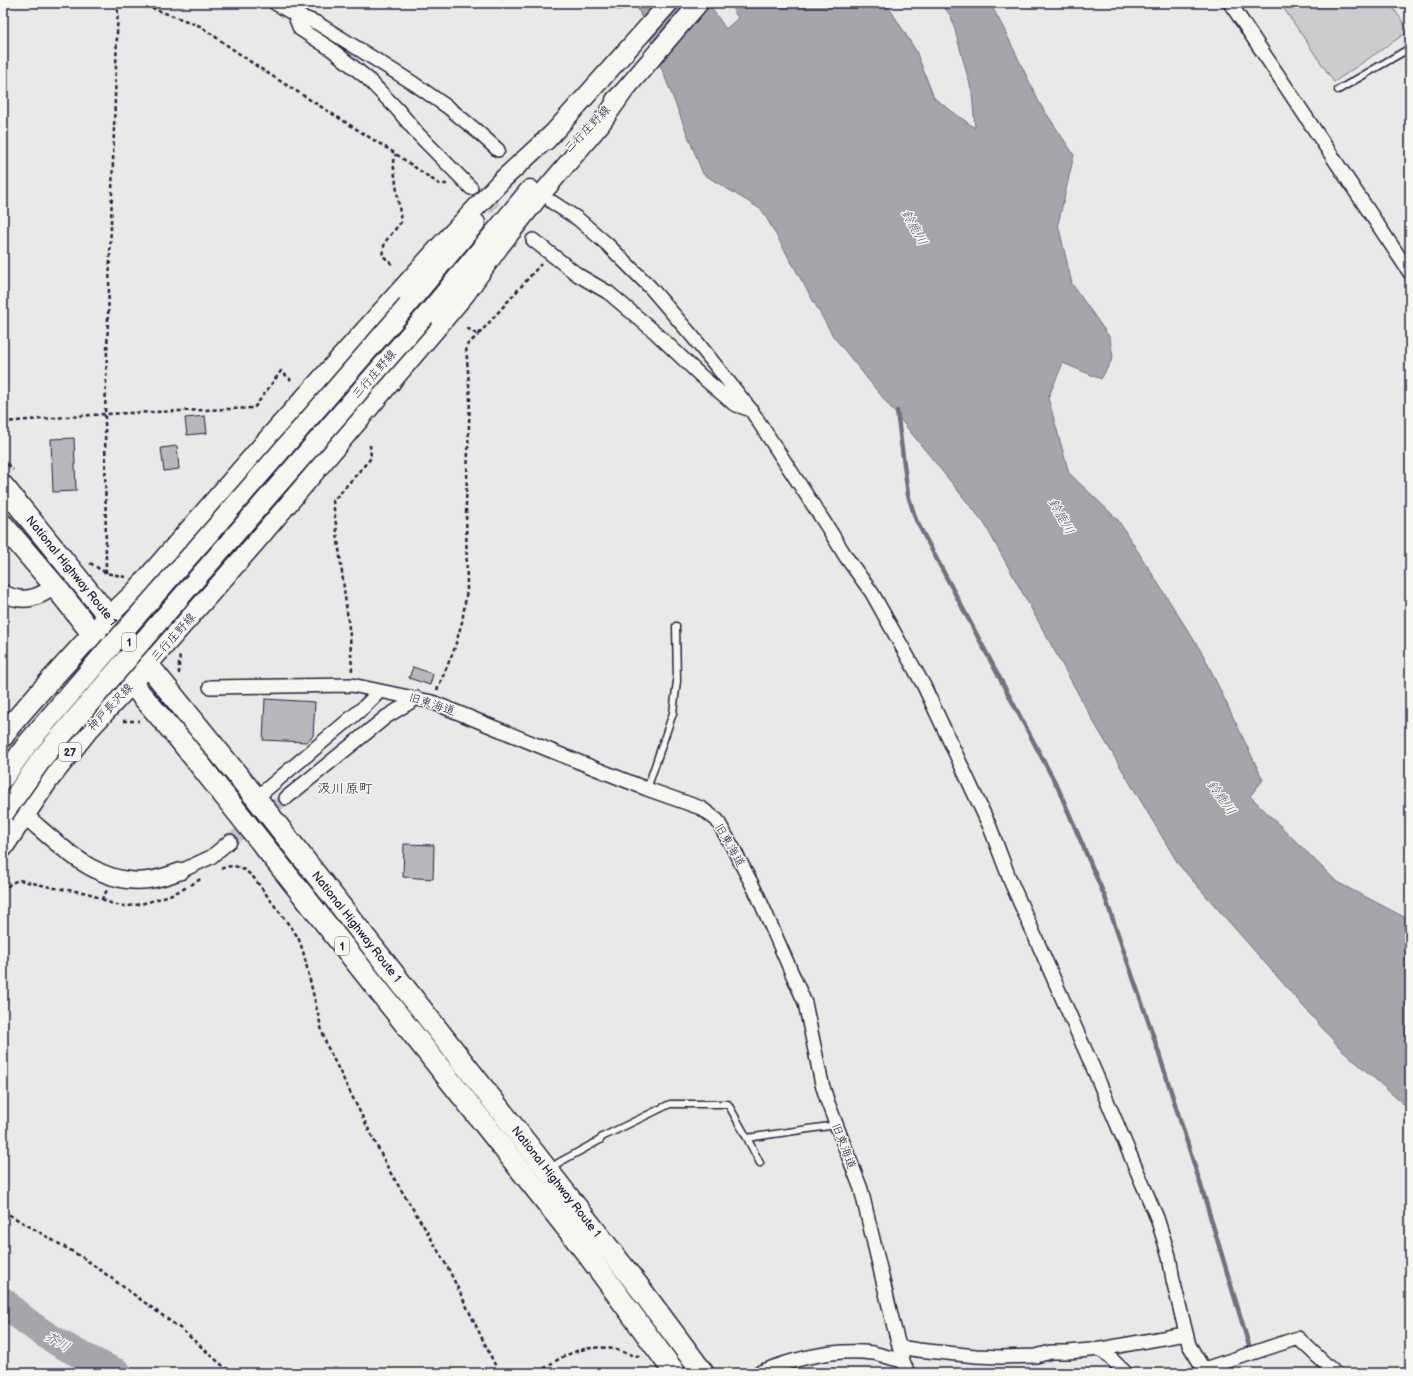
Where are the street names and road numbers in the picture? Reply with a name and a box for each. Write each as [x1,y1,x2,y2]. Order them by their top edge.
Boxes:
street label: 三行庄野線 [561,103,614,156]
street label: 三行庄野線 [349,347,400,402]
street label: National Highway Route 1 [22,513,120,629]
street label: 三行庄野線 [148,610,199,665]
road number: 1 [122,633,136,651]
street label: 神戸長沢線 [84,680,136,734]
street label: 旧東海道 [407,690,457,719]
road number: 27 [59,743,81,761]
street label: 旧東海道 [711,821,748,870]
street label: National Highway Route 1 [309,868,405,986]
road number: 1 [335,937,349,955]
street label: 旧東海道 [828,1121,859,1171]
street label: National Highway Route 1 [508,1124,604,1240]

